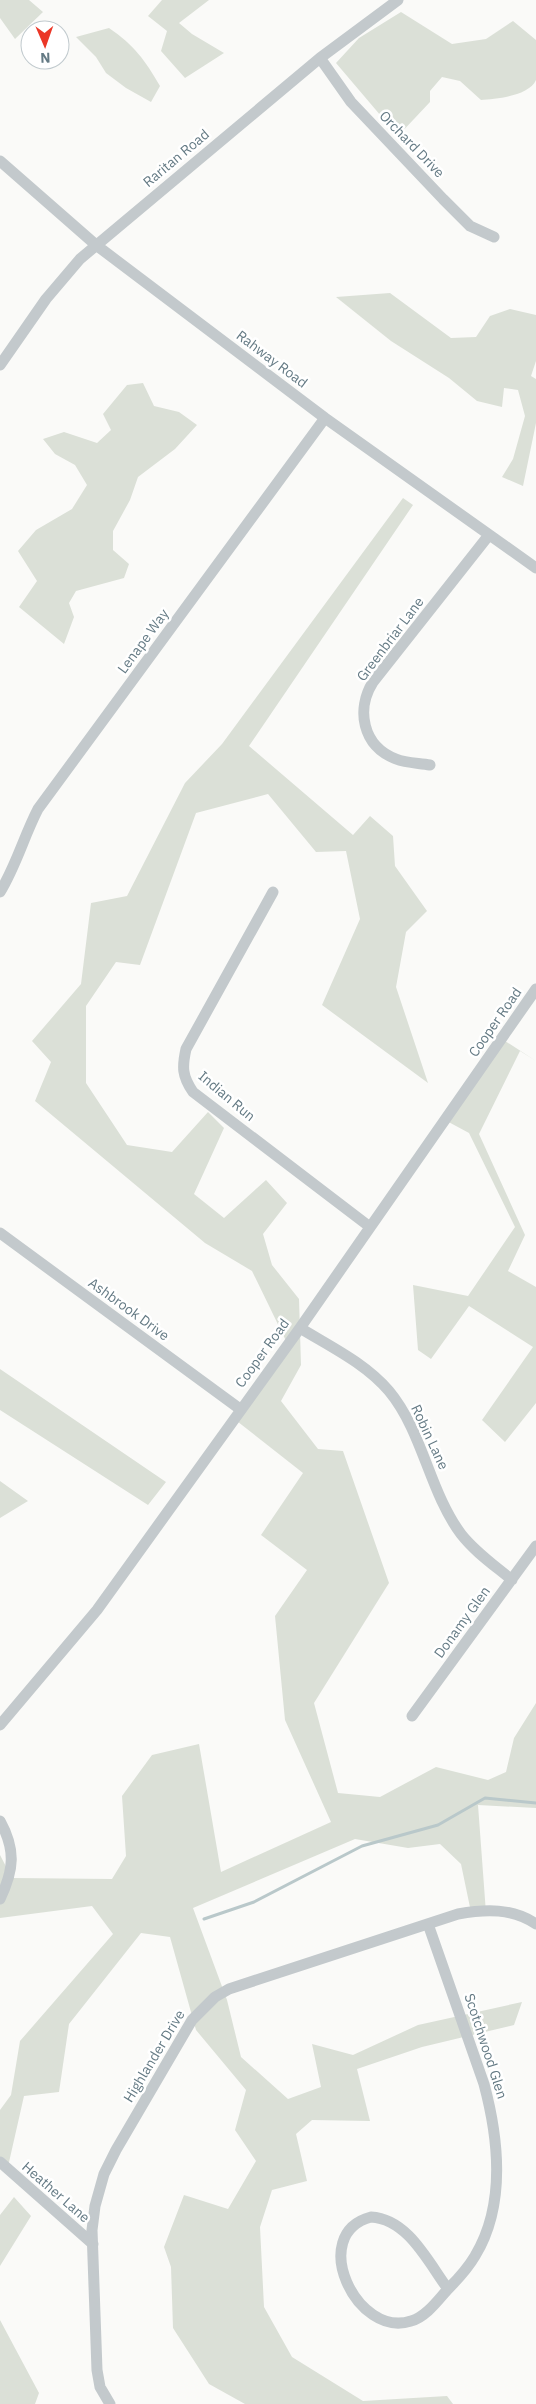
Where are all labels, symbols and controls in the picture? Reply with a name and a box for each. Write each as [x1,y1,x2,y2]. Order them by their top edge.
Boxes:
north arrow [20,20,70,70]
text: N [40,49,51,67]
street label: Orchard Drive [376,107,449,182]
street label: Raritan Road [139,125,213,191]
street label: Rahway Road [233,326,311,392]
street label: Greenbriar Lane [352,593,428,685]
street label: Lenape Way [113,605,173,677]
street label: Cooper Road [464,984,526,1060]
street label: Indian Run [195,1067,259,1125]
street label: Ashbrook Drive [85,1274,173,1345]
street label: Cooper Road [231,1315,293,1391]
street label: Robin Lane [407,1402,453,1473]
street label: Donamy Glen [430,1583,494,1661]
street label: Scotchwood Glen [460,1991,512,2101]
street label: Highlander Drive [119,2006,189,2106]
street label: Heather Lane [18,2158,94,2227]

